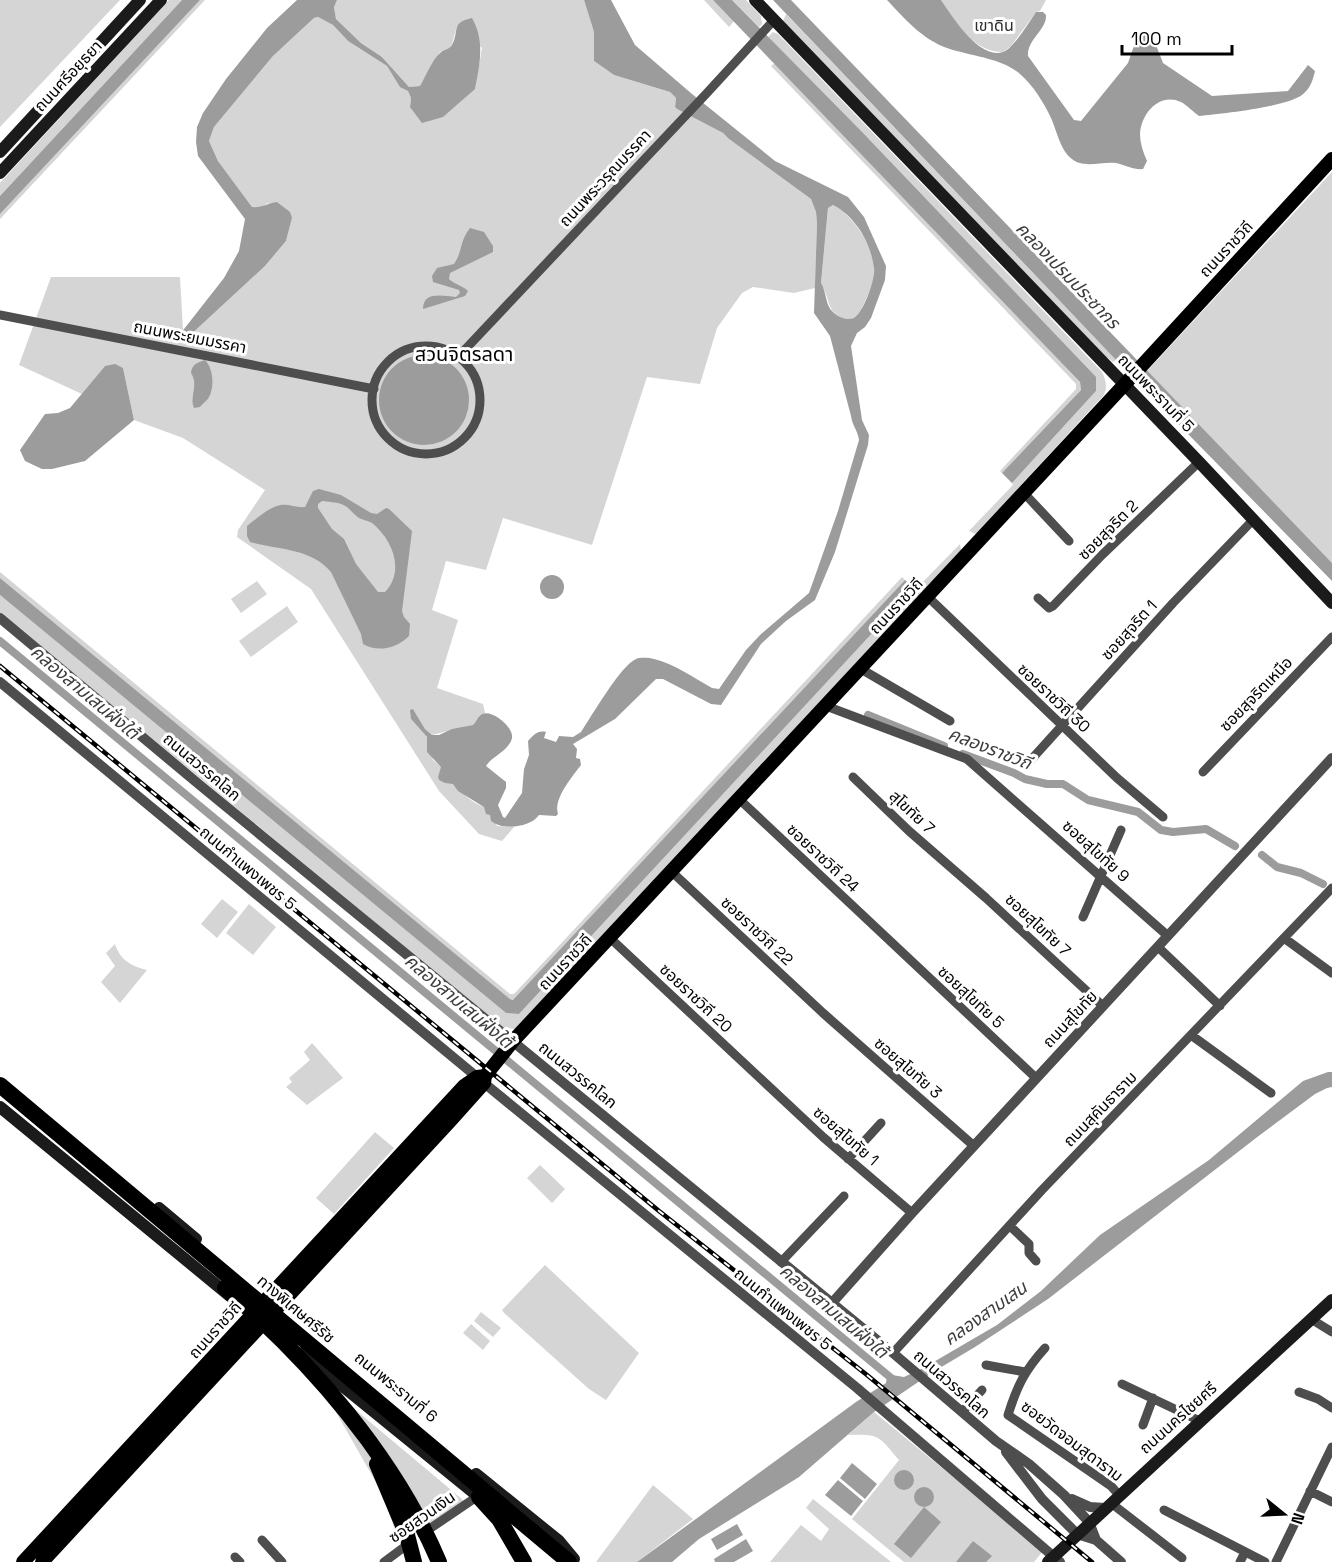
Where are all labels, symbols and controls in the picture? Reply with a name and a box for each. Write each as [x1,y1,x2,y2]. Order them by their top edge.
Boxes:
park label: เขาดิน [974,15,1014,36]
scale bar [1122,18,1232,56]
text: 100 m [1131,27,1182,50]
street label: ถนนศรีอยุธยา [29,36,107,116]
street label: ถนนพระวรุณมรรคา [554,125,656,231]
street label: ถนนราชวิถี [1194,216,1258,282]
water label: คลองเปรมประชากร [1011,217,1126,334]
street label: ถนนพระยมมรรคา [132,316,248,358]
district label: สวนจิตรลดา [415,341,513,367]
street label: ถนนพระรามที่ 5 [1113,349,1199,437]
street label: ซอยสุจริต 2 [1073,495,1143,565]
street label: ถนนราชวิถี [864,573,928,639]
street label: ซอยสุจริต 1 [1096,595,1162,665]
water label: คลองสามเสนฝั่งใต้ [26,640,146,746]
street label: ซอยสุจริตเหนือ [1215,652,1297,736]
street label: ซอยราชวิถี 30 [1013,659,1095,737]
water label: คลองราชวิถี [945,722,1037,775]
street label: ถนนสวรรคโลก [159,728,245,806]
street label: สุโขทัย 7 [885,786,939,838]
street label: ซอยสุโขทัย 9 [1058,815,1134,887]
street label: ซอยราชวิถี 24 [782,819,864,897]
street label: ถนนกำแพงเพชร 5 [195,821,301,915]
street label: ซอยสุโขทัย 7 [1001,889,1075,961]
street label: ซอยราชวิถี 22 [716,892,798,970]
street label: ถนนราชวิถี [533,929,597,995]
water label: คลองสามเสนฝั่งใต้ [400,949,520,1055]
street label: ซอยราชวิถี 20 [655,959,737,1037]
street label: ซอยสุโขทัย 5 [933,961,1009,1033]
street label: ถนนสุโขทัย [1038,986,1102,1052]
street label: ซอยสุโขทัย 3 [870,1033,946,1103]
street label: ถนนสวรรคโลก [534,1037,622,1113]
street label: ถนนสุคันธาราม [1059,1067,1141,1151]
street label: ซอยสุโขทัย 1 [809,1102,883,1170]
water label: คลองสามเสนฝั่งใต้ [775,1259,895,1365]
street label: ถนนกำแพงเพชร 5 [730,1263,836,1355]
street label: ทางพิเศษศรีรัช [253,1270,339,1348]
water label: คลองสามเสน [939,1275,1032,1350]
street label: ถนนราชวิถี [184,1297,246,1363]
street label: ถนนสวรรคโลก [909,1345,995,1423]
street label: ถนนพระรามที่ 6 [350,1346,443,1427]
street label: ถนนนครไชยศรี [1135,1377,1221,1458]
street label: ซอยวัดจอมสุดาราม [1017,1396,1127,1486]
north arrow [1254,1484,1314,1544]
street label: ซอยสวนเงิน [384,1486,460,1548]
text: N [1286,1510,1309,1527]

